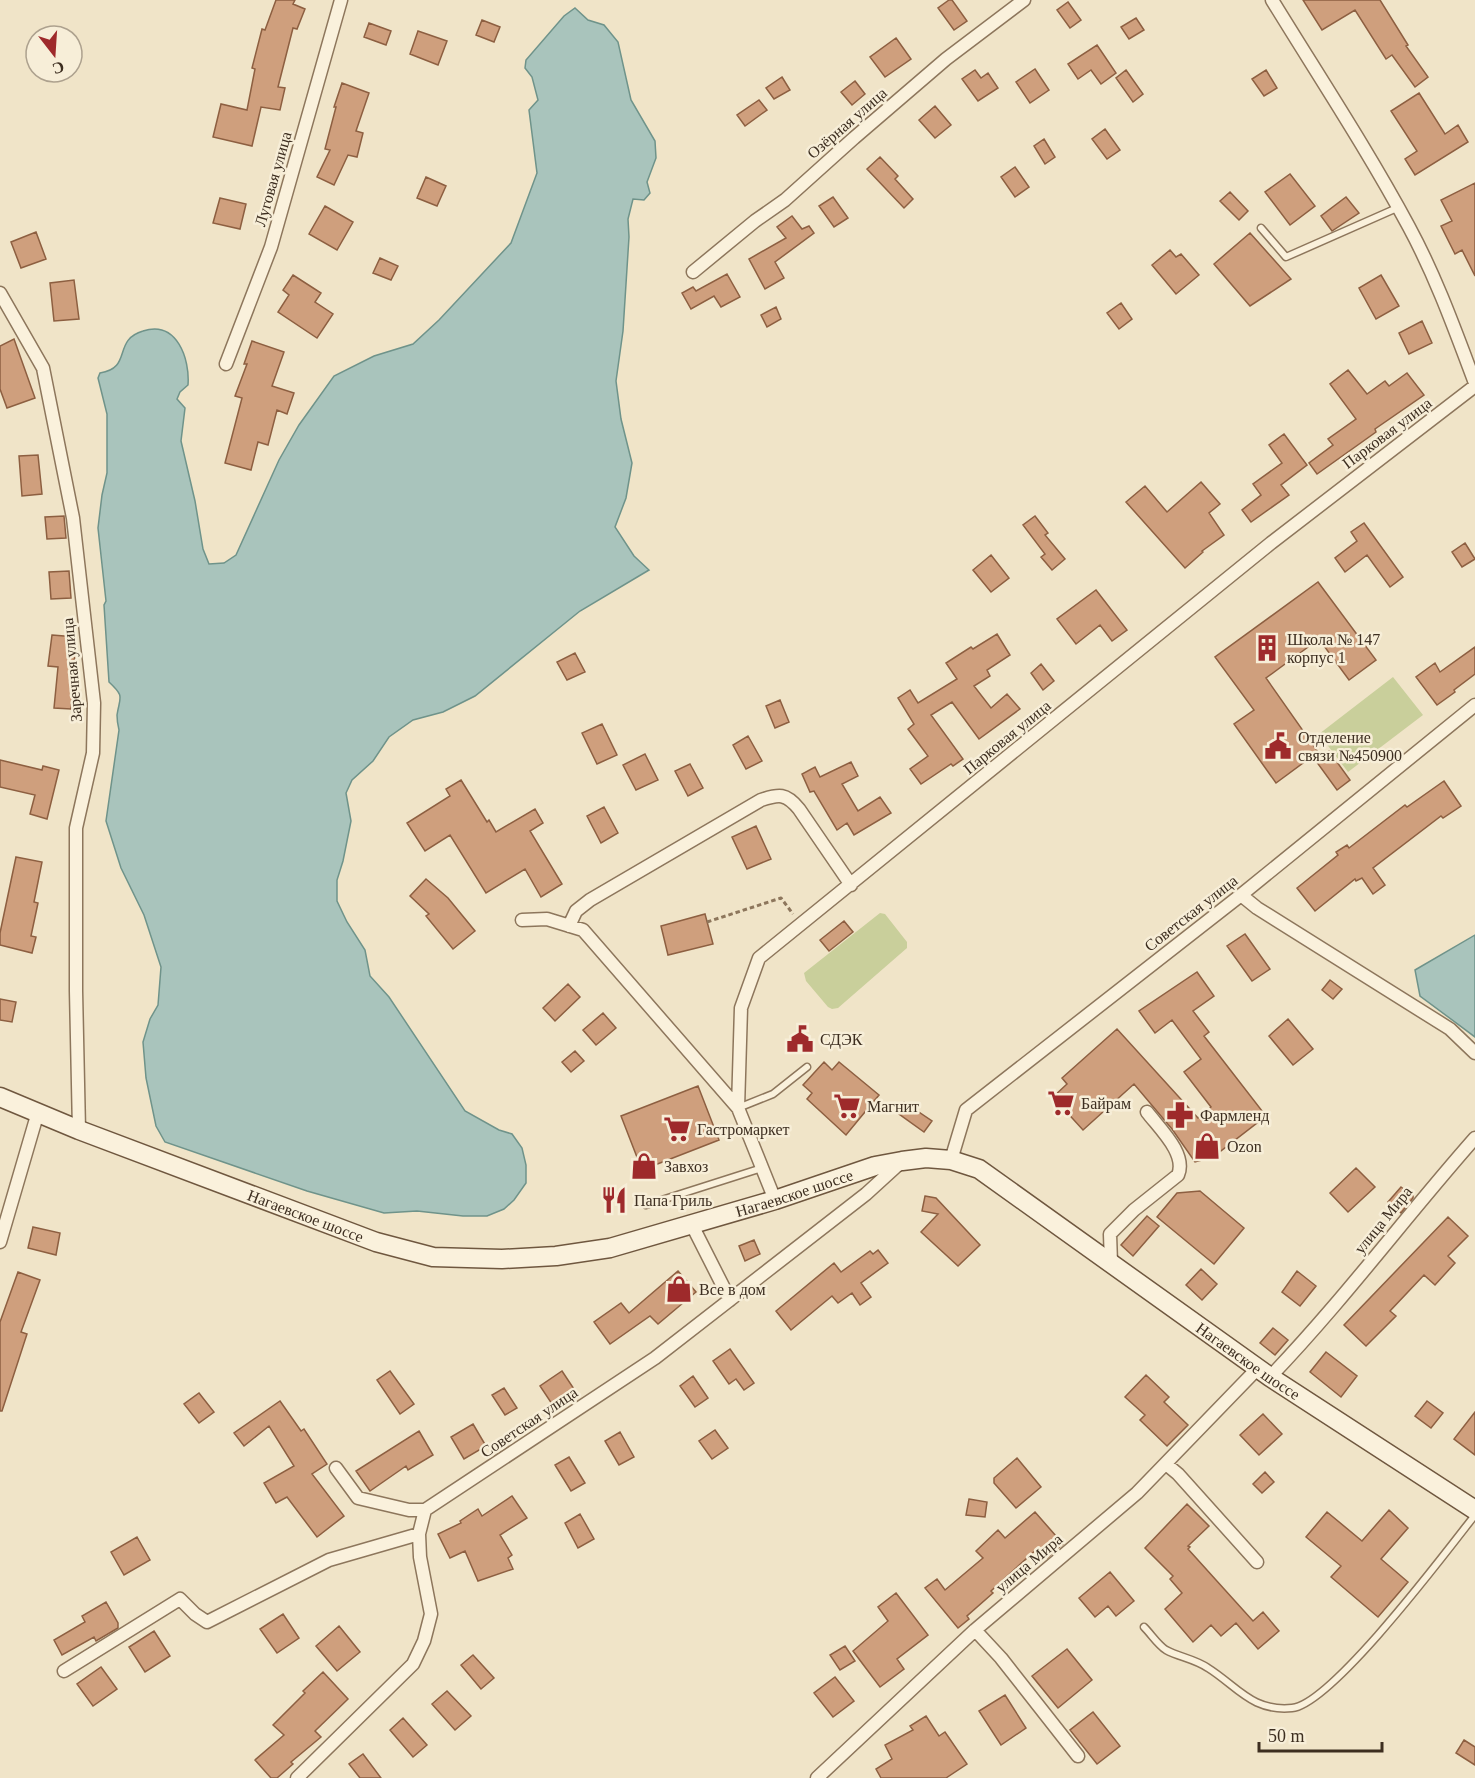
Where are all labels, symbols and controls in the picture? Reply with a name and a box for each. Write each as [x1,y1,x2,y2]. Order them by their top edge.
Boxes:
north arrow [24,24,84,84]
text: С [50,58,66,78]
street label: Озёрная улица [804,84,891,163]
street label: Луговая улица [251,130,296,229]
street label: Парковая улица [1339,394,1435,473]
street label: Заречная улица [59,617,86,723]
place label: Школа № 147 корпус 1 [1287,631,1380,667]
building icon: Школа № 147 корпус 1 [1252,633,1282,663]
street label: Парковая улица [960,697,1055,778]
place label: Отделение связи №450900 [1298,729,1402,764]
public building icon: Отделение связи №450900 [1263,731,1293,761]
street label: Советская улица [1141,872,1241,955]
public building icon: СДЭК [785,1024,815,1054]
place label: СДЭК [820,1031,863,1049]
supermarket icon: Байрам [1046,1088,1076,1118]
supermarket icon: Магнит [832,1091,862,1121]
place label: Байрам [1081,1095,1131,1113]
place label: Магнит [867,1098,919,1115]
pharmacy icon: Фармленд [1165,1100,1195,1130]
place label: Фармленд [1200,1107,1269,1125]
supermarket icon: Гастромаркет [662,1114,692,1144]
place label: Гастромаркет [697,1121,790,1139]
shop icon: Ozon [1192,1131,1222,1161]
place label: Ozon [1227,1138,1262,1155]
shop icon: Завхоз [629,1151,659,1181]
place label: Завхоз [664,1158,708,1175]
street label: Нагаевское шоссе [733,1166,855,1220]
street label: улица Мира [1351,1183,1416,1258]
restaurant icon: Папа Гриль [599,1185,629,1215]
street label: Нагаевское шоссе [245,1186,366,1245]
place label: Папа Гриль [634,1192,712,1210]
shop icon: Все в дом [664,1274,694,1304]
place label: Все в дом [699,1281,766,1299]
street label: Нагаевское шоссе [1193,1319,1303,1403]
street label: Советская улица [477,1383,581,1461]
street label: улица Мира [992,1530,1066,1596]
scale bar [1259,1715,1382,1753]
text: 50 m [1268,1726,1305,1746]

